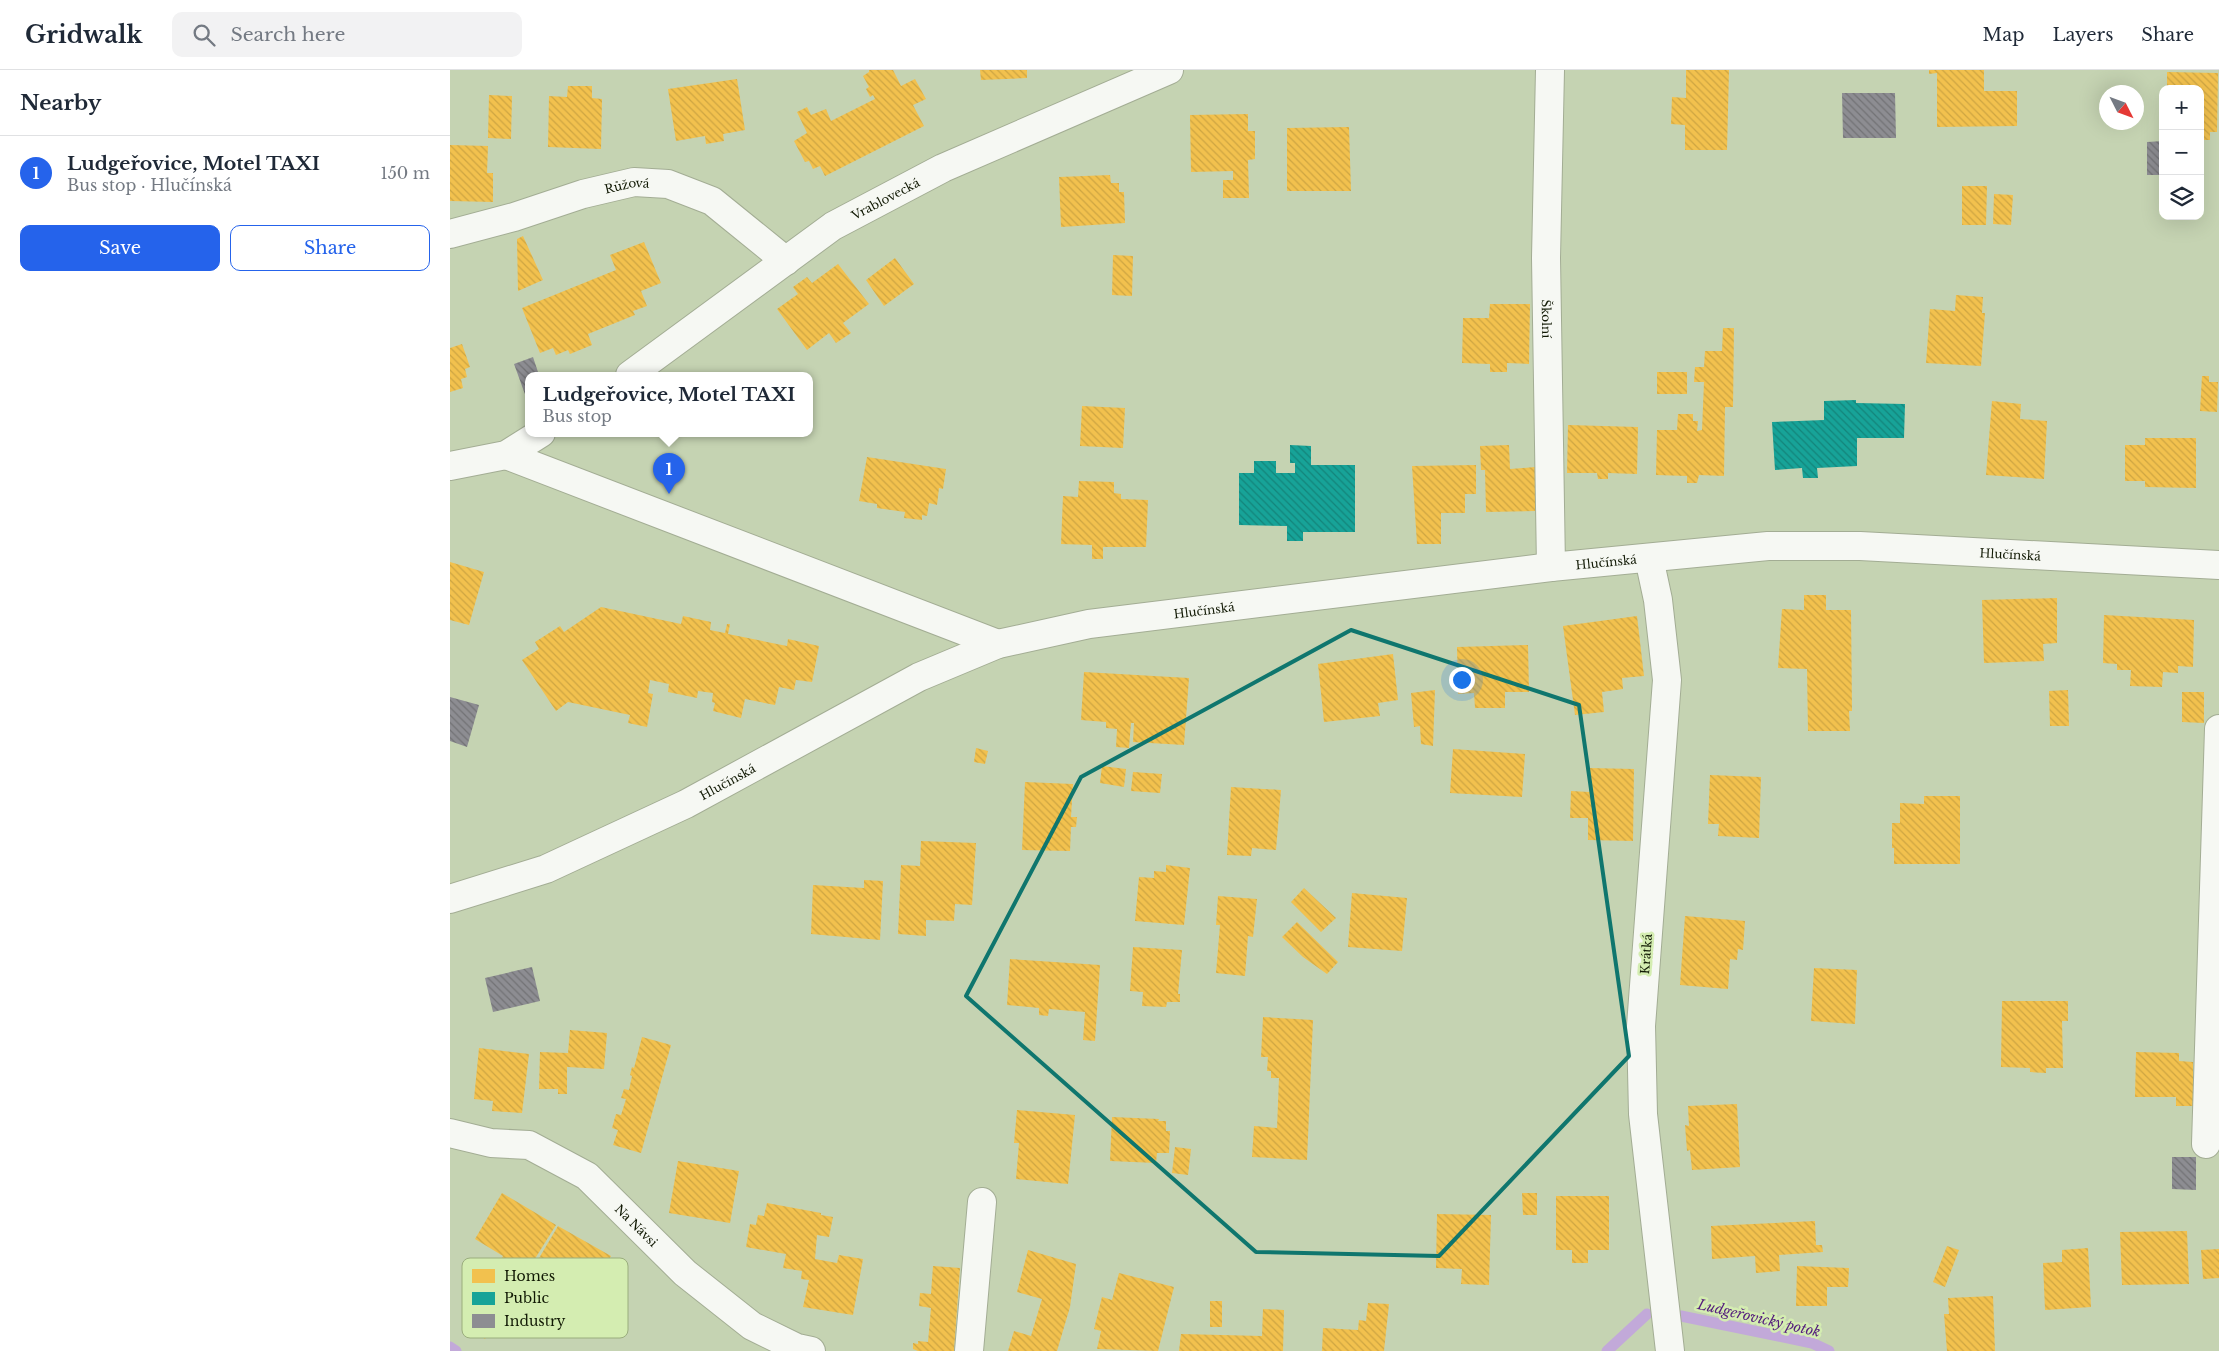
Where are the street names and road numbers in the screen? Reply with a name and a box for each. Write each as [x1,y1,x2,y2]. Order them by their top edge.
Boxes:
street label: Růžová [603,174,650,196]
street label: Vrablovecká [848,174,922,223]
street label: Školní [1539,299,1555,339]
street label: Hlučínská [1979,545,2042,563]
street label: Hlučínská [1575,551,1638,572]
street label: Hlučínská [1173,599,1236,621]
street label: Hlučínská [697,760,758,803]
street label: Krátká [1637,933,1655,975]
street label: Na Návsi [612,1201,661,1250]

